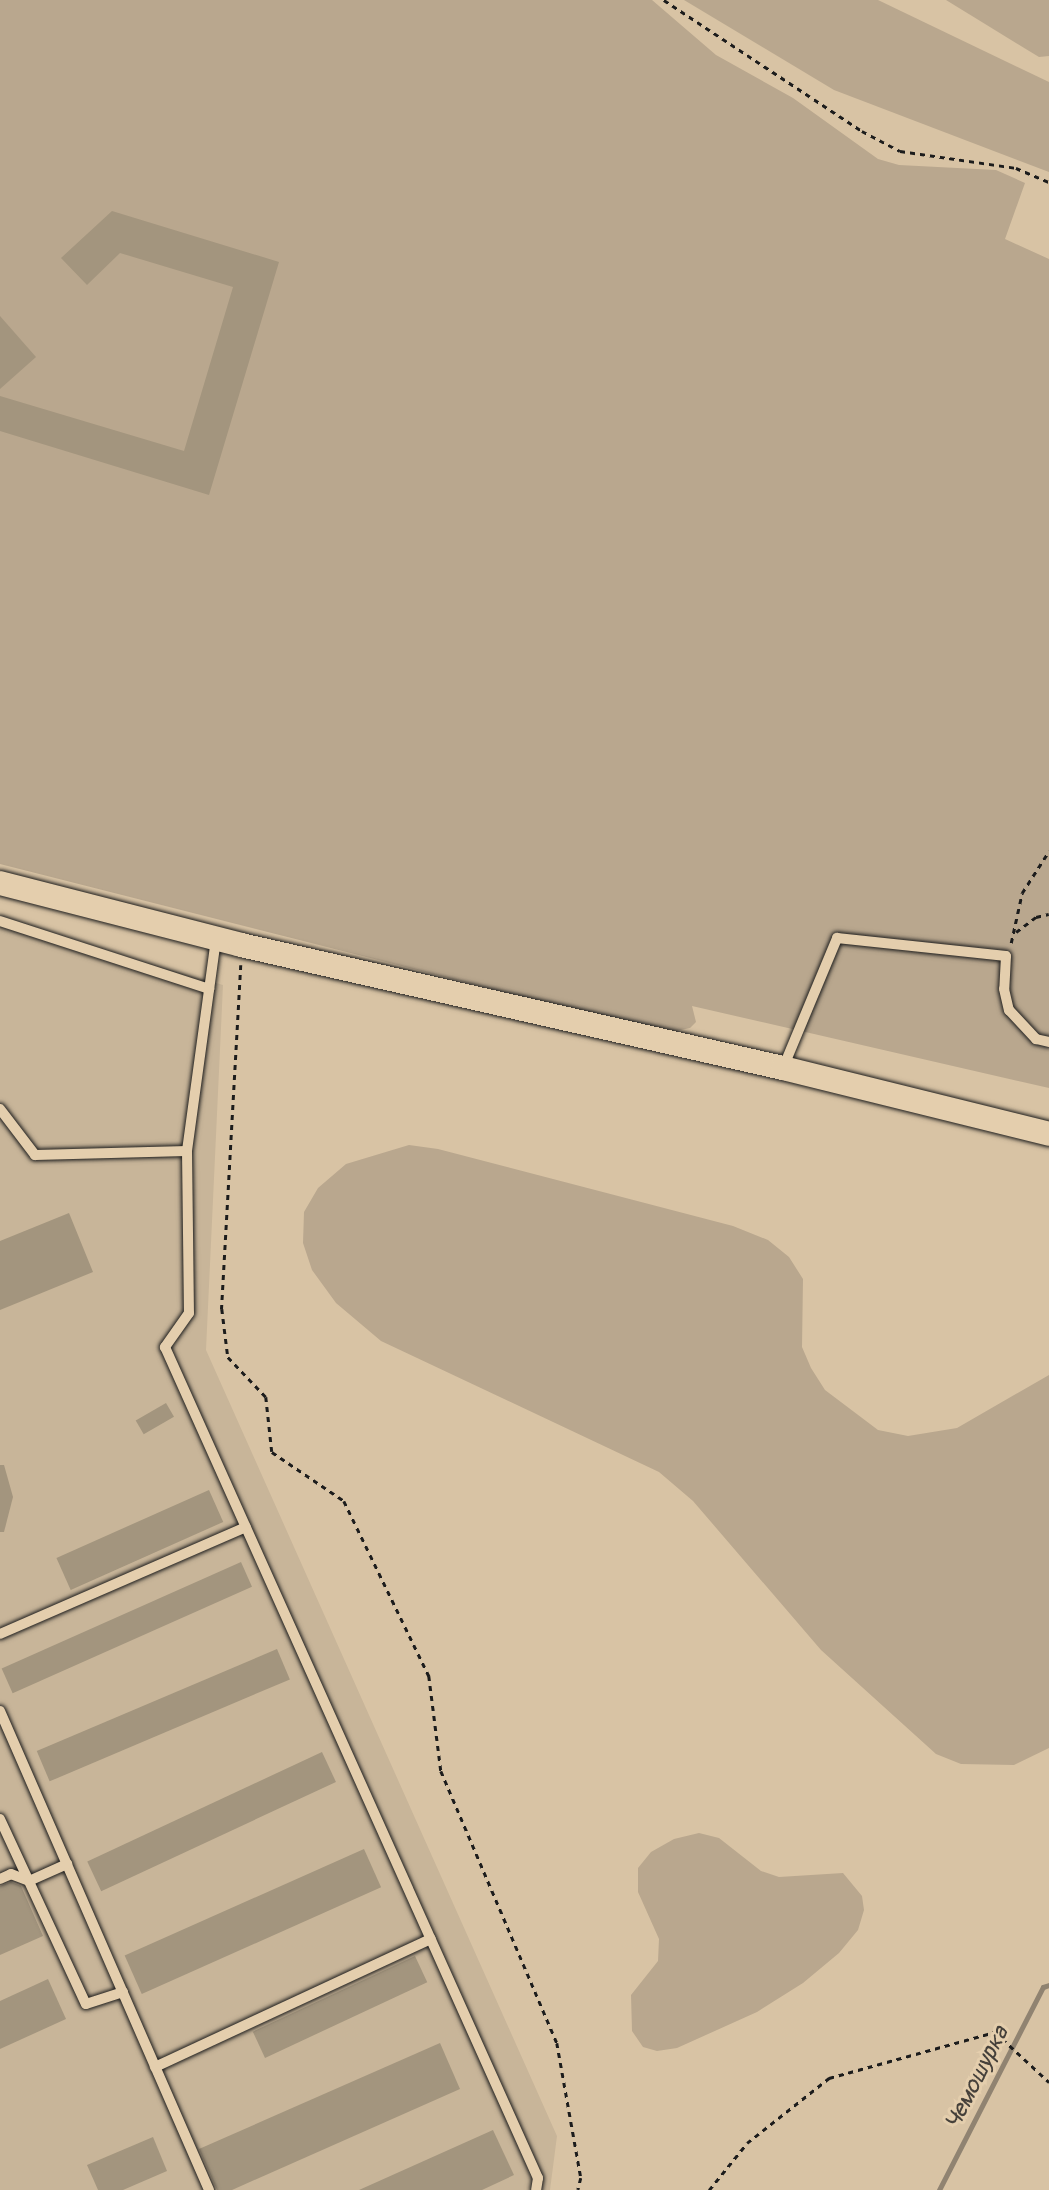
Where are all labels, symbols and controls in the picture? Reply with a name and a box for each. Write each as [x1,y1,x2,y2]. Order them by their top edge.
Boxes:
water label: Чемошурка [939,2022,1015,2134]

